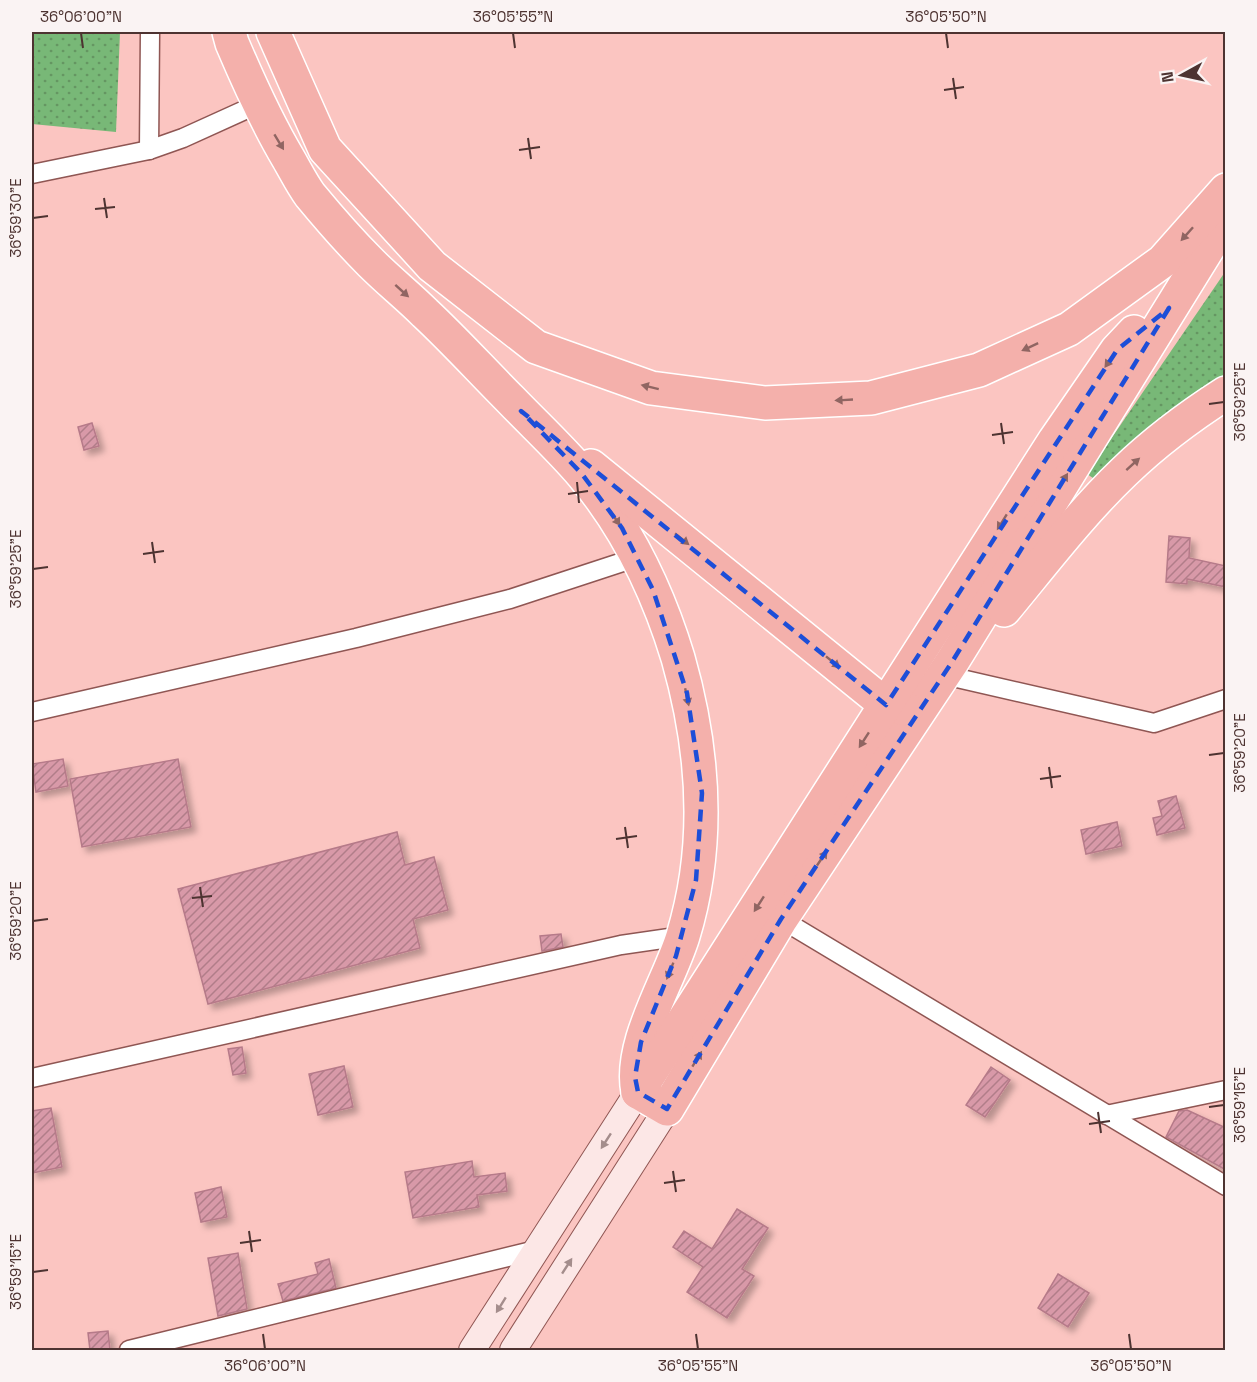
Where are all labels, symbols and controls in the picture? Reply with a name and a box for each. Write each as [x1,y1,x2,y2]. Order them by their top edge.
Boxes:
text: 36°06'00"N [40,7,122,26]
text: 36°05'55"N [473,7,553,26]
text: 36°05'50"N [905,7,987,26]
north arrow [1152,45,1212,105]
text: N [1156,70,1179,84]
one-way arrow [273,134,284,150]
text: 36°59'30"E [6,178,25,258]
one-way arrow [1181,226,1194,241]
one-way arrow [394,284,409,297]
one-way arrow [1021,342,1038,351]
one-way arrow [1105,352,1116,368]
text: 36°59'25"E [1230,363,1249,441]
one-way arrow [641,382,659,391]
one-way arrow [834,395,853,404]
one-way arrow [1125,457,1140,471]
one-way arrow [1057,473,1068,489]
one-way arrow [609,510,620,526]
one-way arrow [997,514,1008,530]
text: 36°59'25"E [6,530,25,608]
one-way arrow [674,532,690,545]
one-way arrow [825,655,841,668]
one-way arrow [683,688,693,707]
text: 36°59'20"E [1230,713,1249,793]
one-way arrow [858,732,869,748]
one-way arrow [816,850,828,866]
text: 36°59'20"E [6,881,25,961]
one-way arrow [753,896,764,912]
one-way arrow [665,962,675,980]
one-way arrow [692,1051,703,1067]
text: 36°59'15"E [1230,1067,1249,1143]
one-way arrow [601,1132,612,1149]
text: 36°59'15"E [6,1234,25,1310]
one-way arrow [562,1258,573,1274]
one-way arrow [495,1297,506,1313]
text: 36°06'00"N [224,1356,306,1375]
text: 36°05'55"N [658,1356,738,1375]
text: 36°05'50"N [1090,1356,1172,1375]

